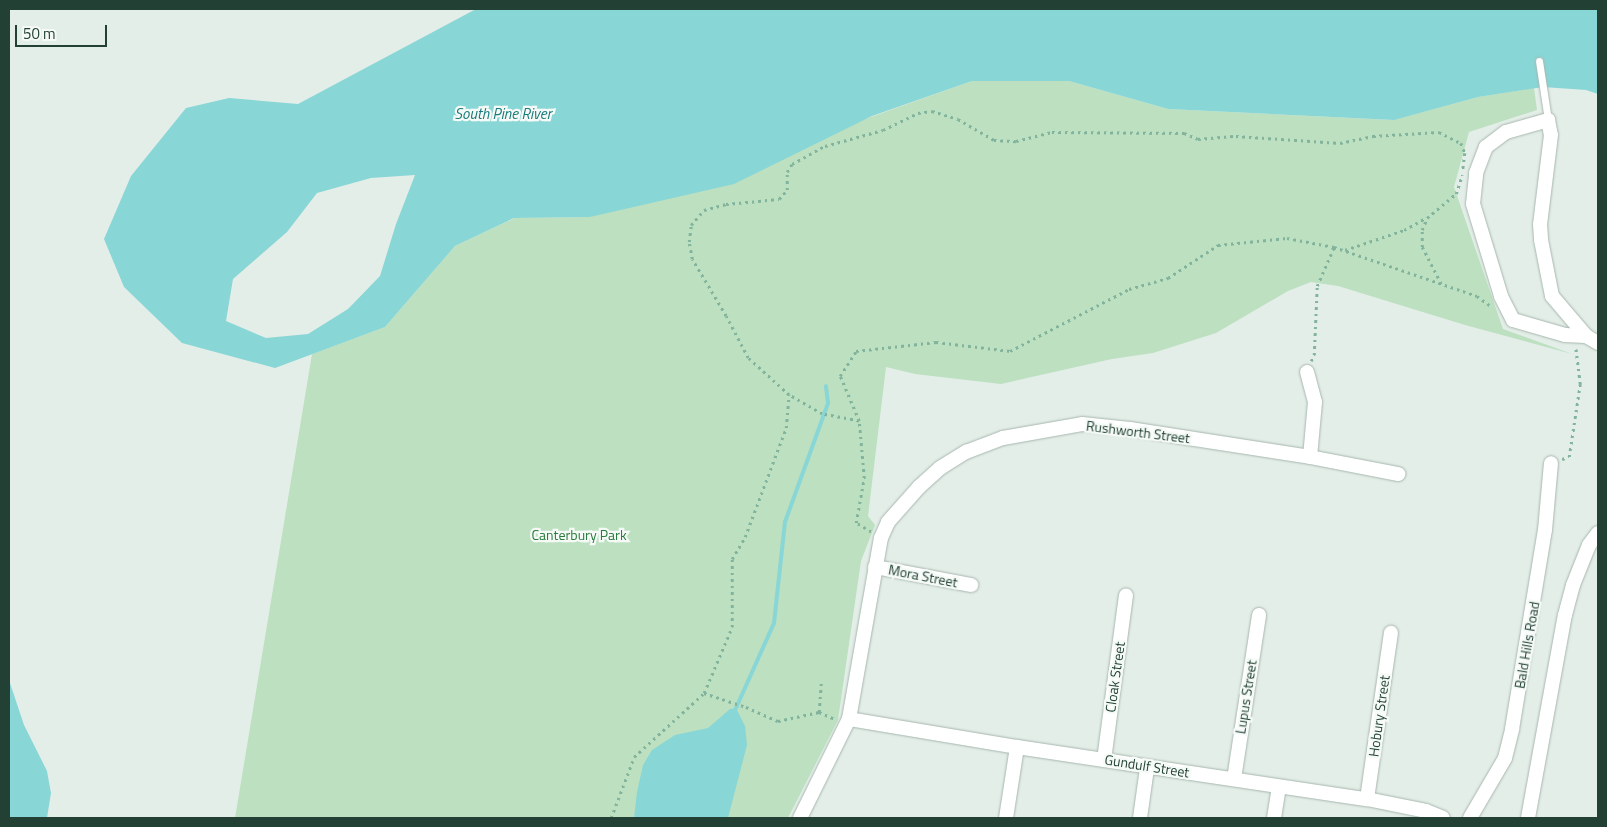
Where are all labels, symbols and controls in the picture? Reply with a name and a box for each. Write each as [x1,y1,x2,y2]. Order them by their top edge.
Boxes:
scale bar [18,15,110,47]
text: 50 m [23,22,56,45]
water label: South Pine River [455,105,551,123]
street label: Rushworth Street [1085,417,1191,447]
park label: Canterbury Park [531,527,627,543]
street label: Mora Street [887,561,959,591]
street label: Bald Hills Road [1511,600,1543,690]
street label: Cloak Street [1102,641,1128,713]
street label: Lupus Street [1232,659,1260,735]
street label: Hobury Street [1365,674,1393,758]
street label: Gundulf Street [1103,751,1191,781]

